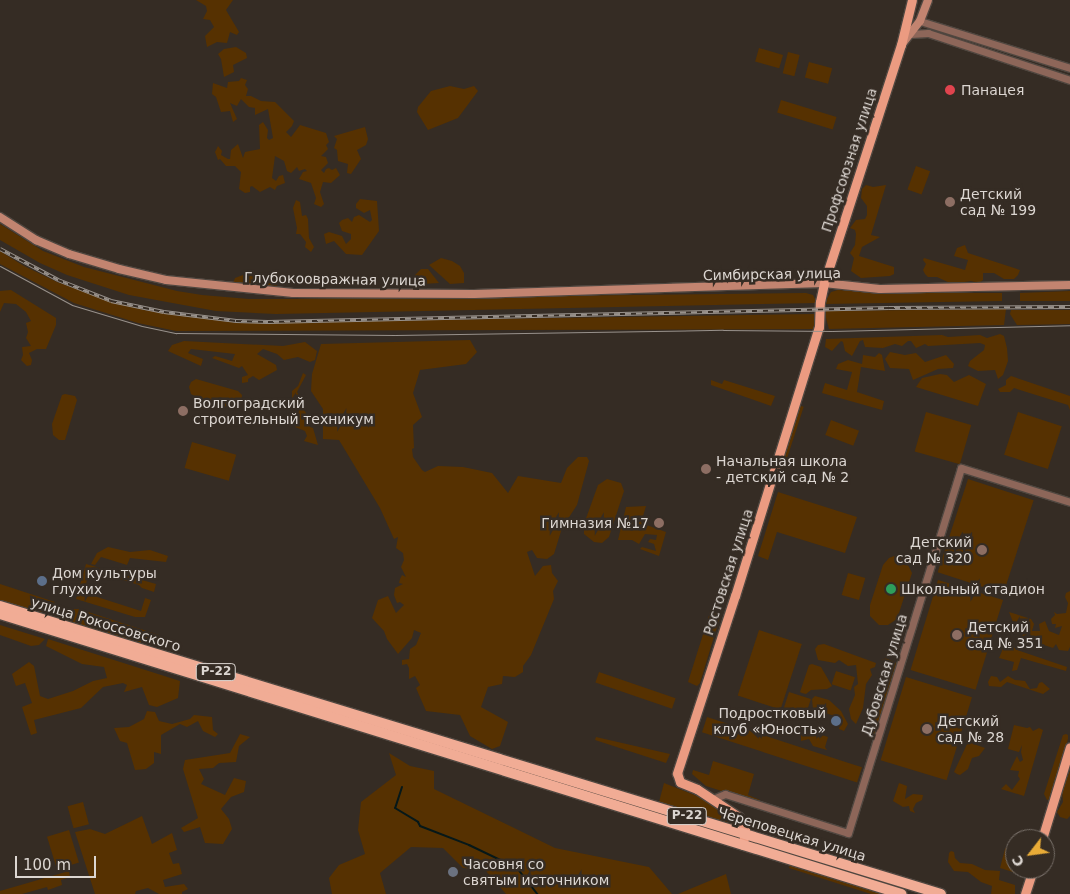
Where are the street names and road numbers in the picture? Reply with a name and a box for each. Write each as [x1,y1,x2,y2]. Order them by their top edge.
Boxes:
street label: Профсоюзная улица [818,86,880,234]
street label: Симбирская улица [703,264,841,284]
street label: Глубокоовражная улица [244,269,426,289]
street label: Ростовская улица [700,507,756,637]
street label: улица Рокоссовского [29,593,183,655]
street label: Дубовская улица [857,612,911,738]
road number: Р-22 [195,662,237,682]
street label: Череповецкая улица [716,803,868,865]
road number: Р-22 [666,806,708,826]

